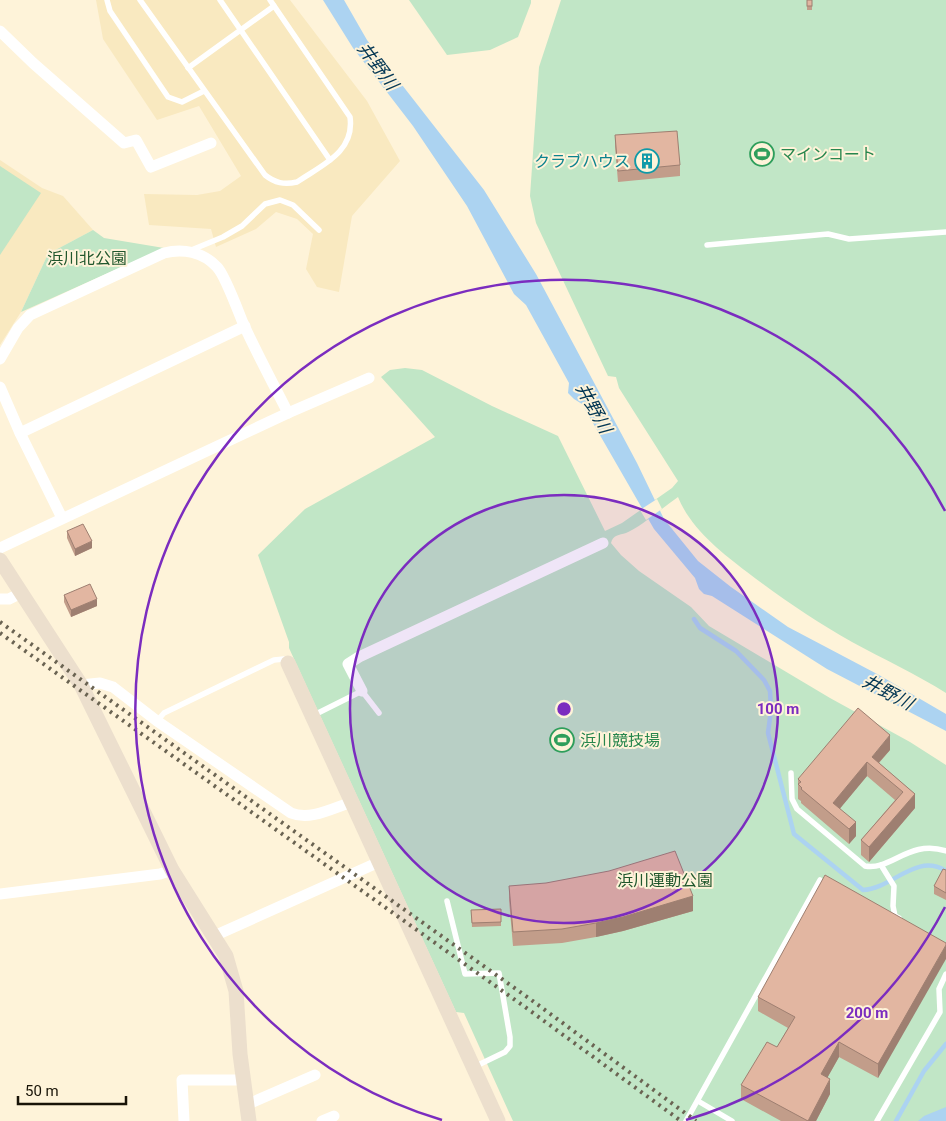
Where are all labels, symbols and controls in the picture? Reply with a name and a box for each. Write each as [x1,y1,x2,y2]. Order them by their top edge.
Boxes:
water label: 井野川 [353,38,404,95]
sports icon: マインコート [749,141,775,167]
place label: マインコート [780,145,876,164]
building icon: クラブハウス [634,148,660,174]
place label: クラブハウス [534,152,630,171]
park label: 浜川北公園 [47,249,127,268]
water label: 井野川 [572,379,617,438]
water label: 井野川 [859,670,919,715]
centre of rings [555,700,573,718]
text: 100 m [757,700,799,718]
sports icon: 浜川競技場 [549,727,575,753]
place label: 浜川競技場 [580,731,660,750]
park label: 浜川運動公園 [617,871,713,890]
text: 200 m [846,1004,888,1022]
scale bar [18,1074,125,1106]
text: 50 m [25,1082,59,1100]

